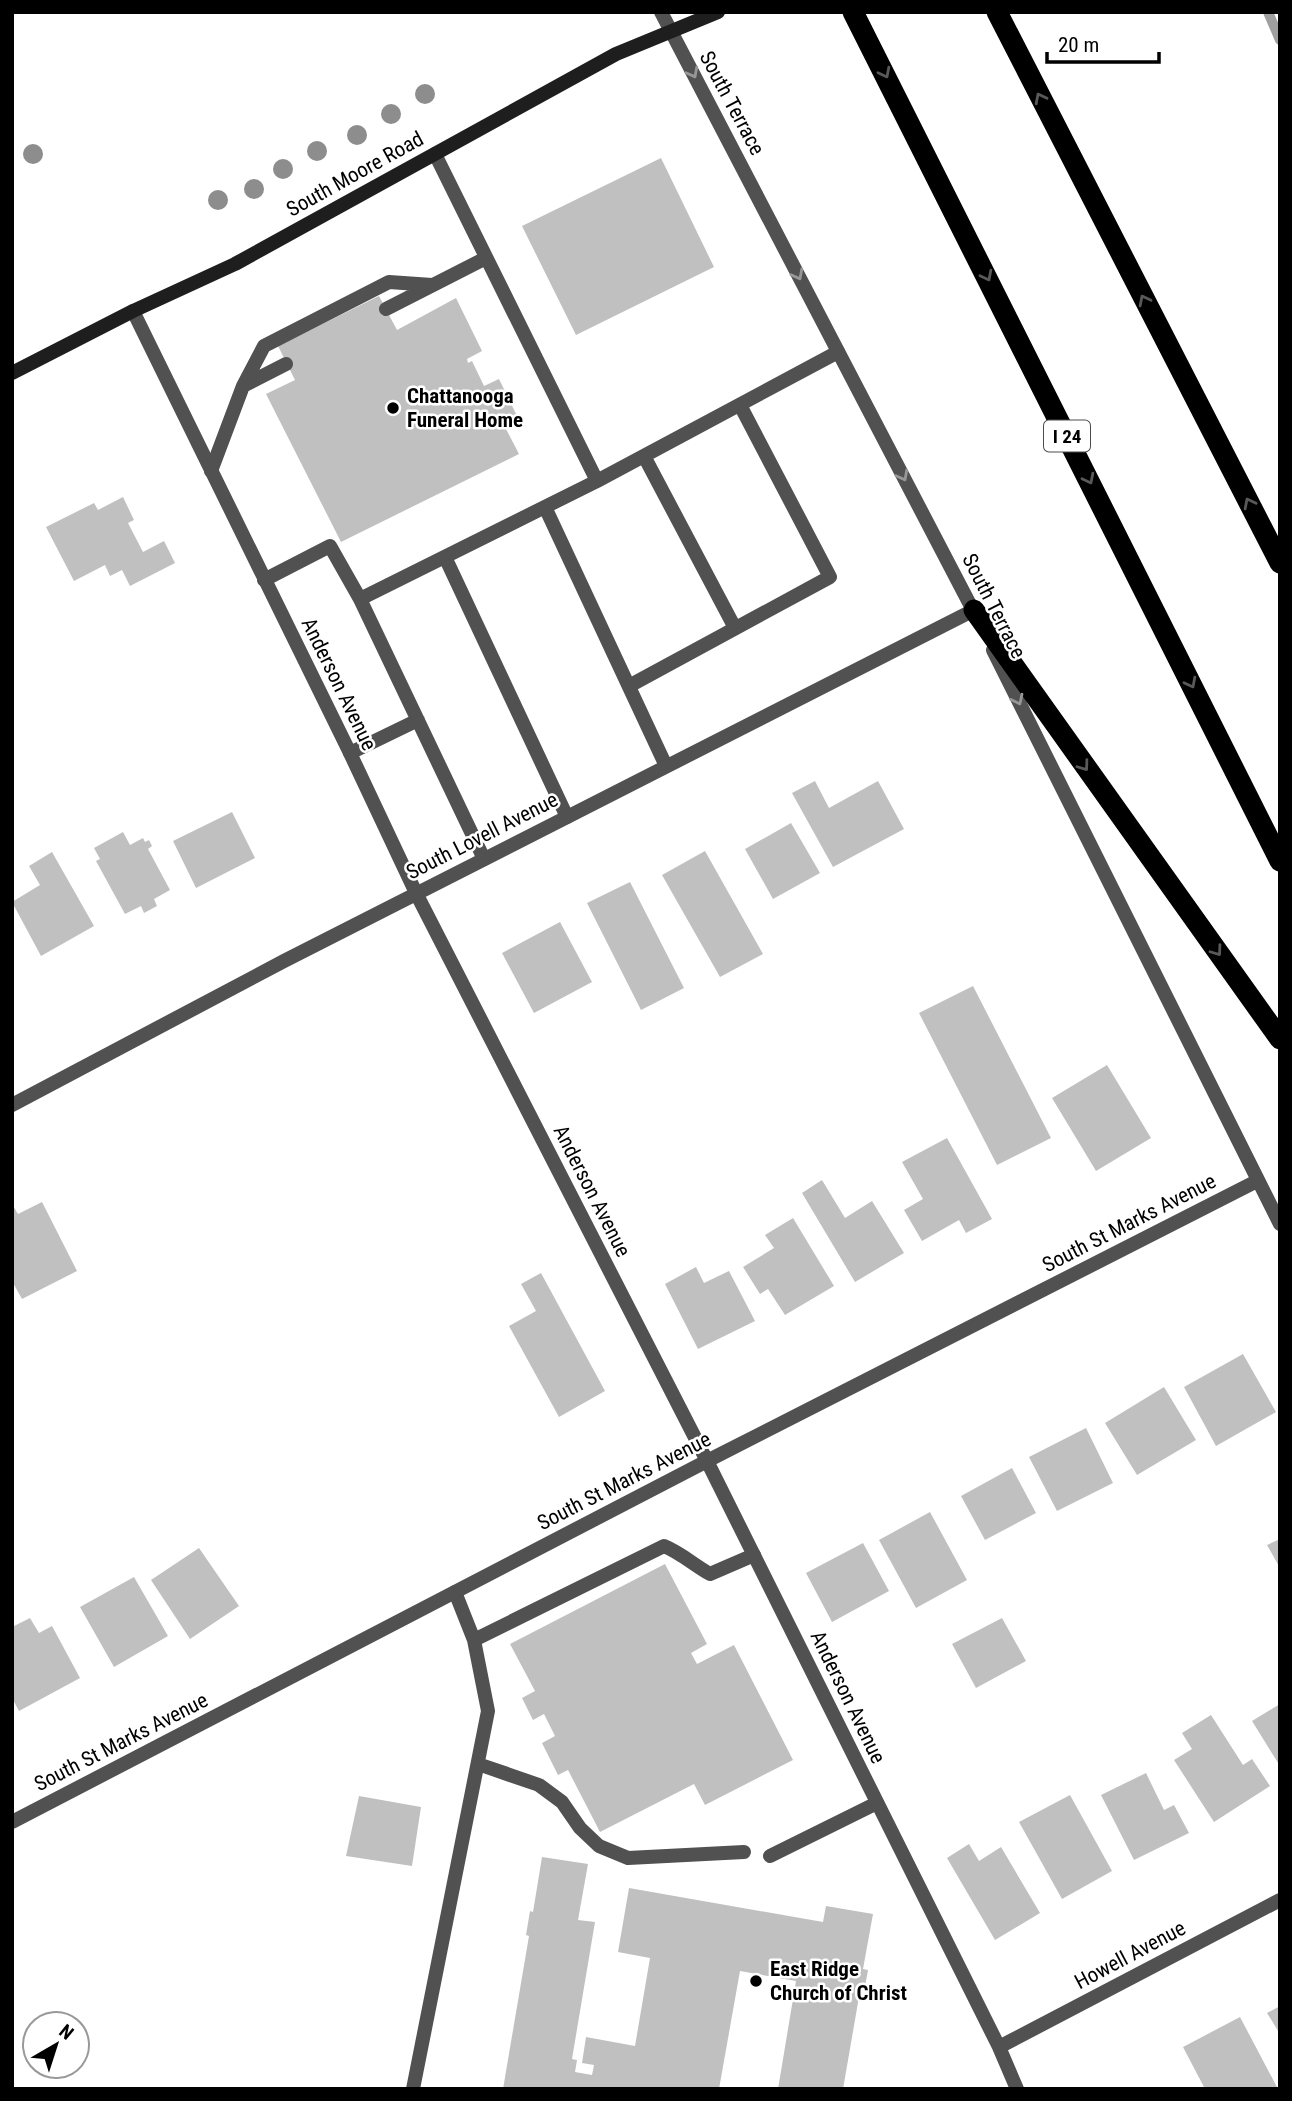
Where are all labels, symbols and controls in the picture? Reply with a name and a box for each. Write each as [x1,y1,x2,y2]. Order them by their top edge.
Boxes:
scale bar [1047,21,1159,65]
text: 20 m [1058,33,1099,57]
street label: South Terrace [695,47,769,159]
one-way arrow [877,65,891,78]
one-way arrow [684,66,698,78]
one-way arrow [1035,93,1049,105]
street label: South Moore Road [282,126,428,222]
one-way arrow [790,267,803,280]
one-way arrow [979,269,993,281]
one-way arrow [1139,295,1153,307]
place label: Chattanooga Funeral Home [407,384,523,432]
marker: Chattanooga Funeral Home [385,400,401,416]
road number: I 24 [1044,420,1090,452]
one-way arrow [895,469,909,481]
one-way arrow [1080,472,1094,484]
one-way arrow [1243,497,1257,510]
street label: South Terrace [957,550,1031,662]
street label: Anderson Avenue [297,614,382,754]
one-way arrow [1182,676,1196,688]
one-way arrow [1010,693,1024,705]
one-way arrow [1076,758,1089,771]
street label: South Lovell Avenue [402,787,562,885]
one-way arrow [1209,943,1221,956]
street label: Anderson Avenue [549,1121,636,1261]
street label: South St Marks Avenue [1038,1169,1220,1277]
street label: South St Marks Avenue [533,1427,715,1535]
street label: Anderson Avenue [806,1627,891,1767]
street label: South St Marks Avenue [30,1688,212,1796]
street label: Howell Avenue [1071,1916,1190,1994]
place label: East Ridge Church of Christ [770,1957,907,2005]
marker: East Ridge Church of Christ [748,1973,764,1989]
north arrow [21,2010,91,2080]
text: N [55,2020,78,2045]

